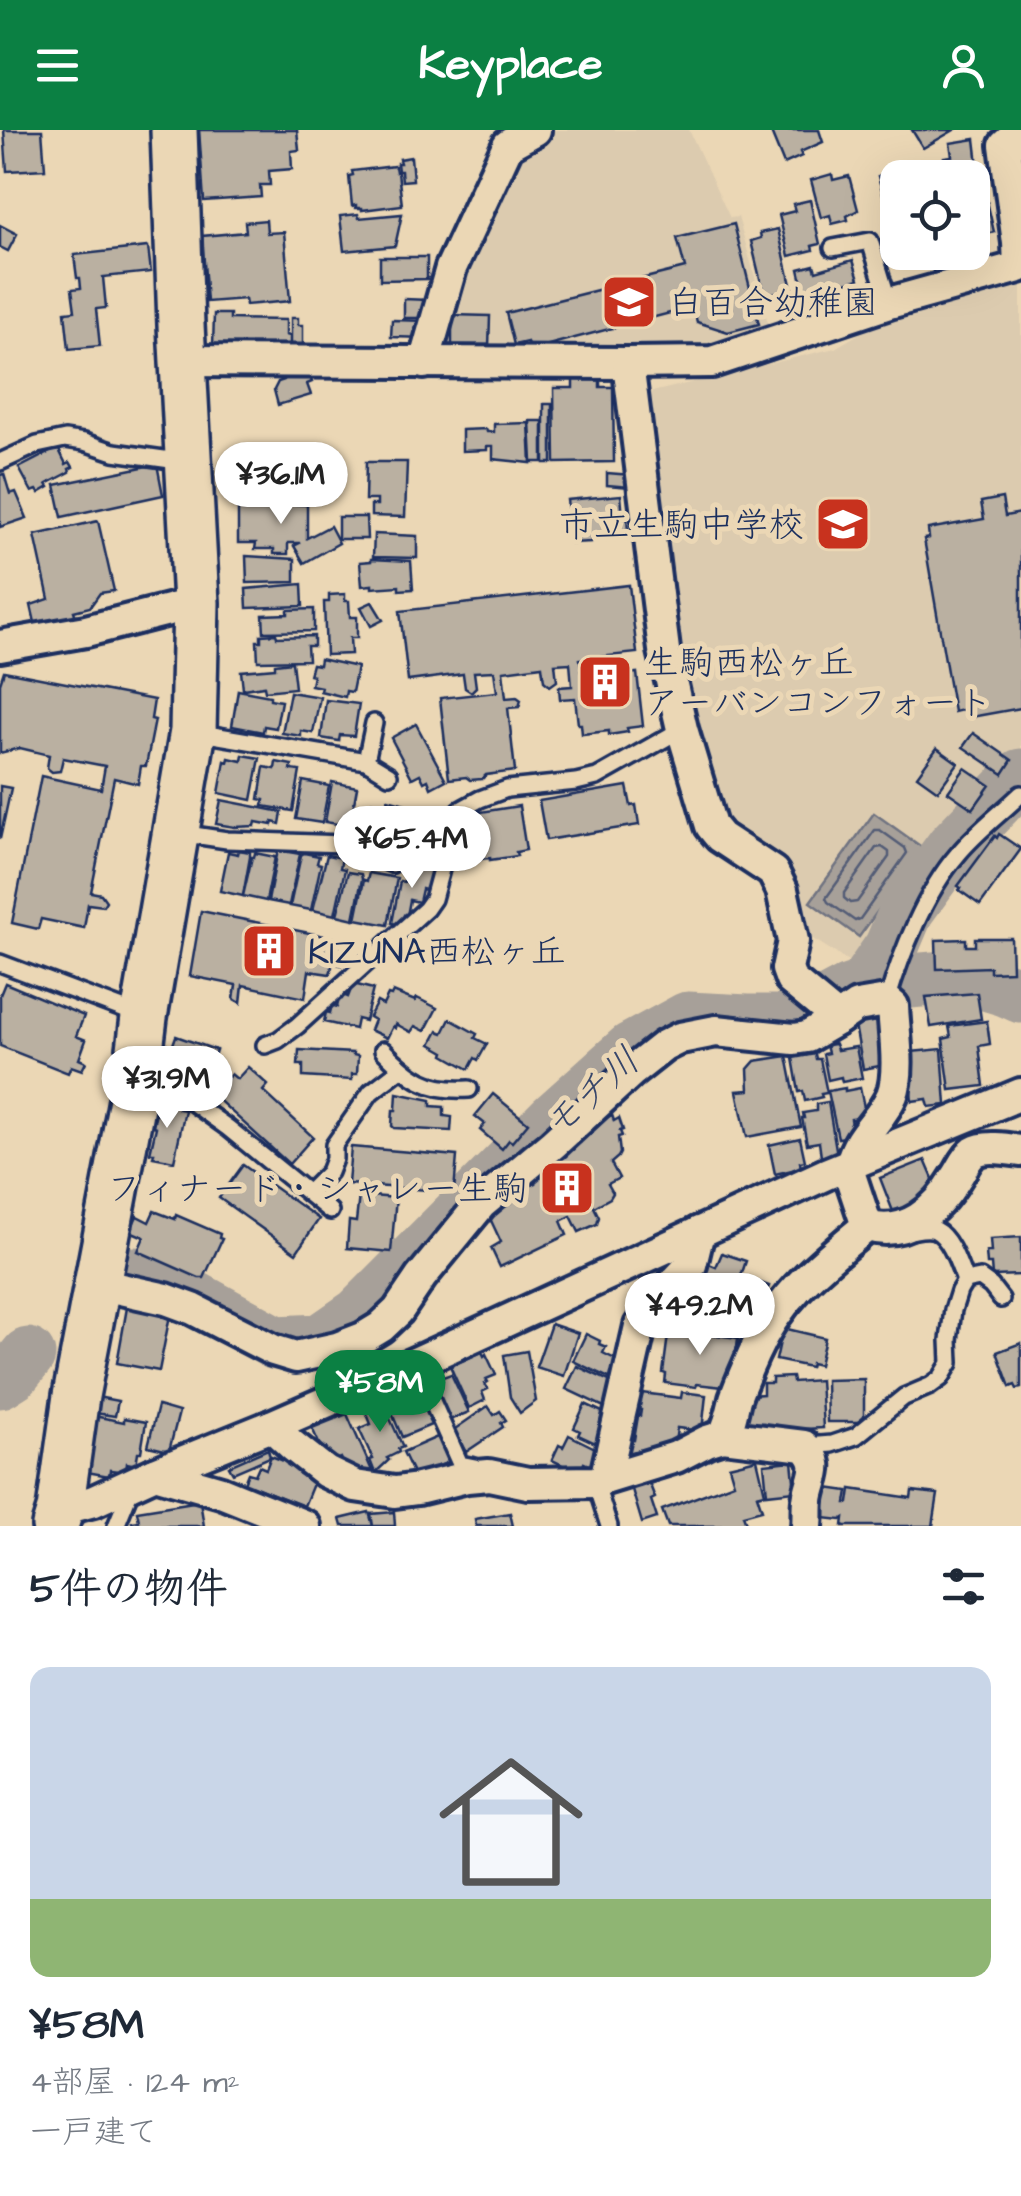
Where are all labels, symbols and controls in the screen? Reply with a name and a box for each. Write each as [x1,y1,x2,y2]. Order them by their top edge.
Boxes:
text: Keyplace [418,34,603,96]
icon: menu [30,38,85,93]
icon: person [936,38,991,93]
map controls [880,160,990,270]
button: locate [880,160,990,270]
school or university icon: 白百合幼稚園 [599,272,659,332]
place label: 白百合幼稚園 [668,279,878,328]
pin: ¥36.1M [200,442,362,527]
text: ¥36.1M [237,452,325,497]
school or university icon: 市立生駒中学校 [813,494,873,554]
place label: 市立生駒中学校 [559,501,804,550]
place label: 生駒西松ヶ丘 アーバンコンフォート [644,639,993,728]
building icon: 生駒西松ヶ丘 アーバンコンフォート [575,652,635,712]
pin: ¥65.4M [331,806,493,891]
text: ¥65.4M [356,816,468,861]
building icon: KIZUNA西松ヶ丘 [239,921,299,981]
place label: KIZUNA西松ヶ丘 [308,928,566,977]
water label: モチ川 [533,1036,652,1151]
pin: ¥31.9M [86,1046,248,1131]
text: ¥31.9M [124,1056,210,1101]
building icon: フィナード・シャレー生駒 [537,1158,597,1218]
place label: フィナード・シャレー生駒 [107,1165,528,1214]
pin: ¥49.2M [619,1273,781,1358]
text: ¥49.2M [647,1283,753,1328]
pin: ¥58M [321,1350,439,1435]
text: ¥58M [337,1360,423,1405]
icon: filters [936,1559,991,1614]
text: 5件の物件 [30,1561,228,1619]
icon: home [421,1732,601,1912]
text: ¥58M [30,1997,144,2055]
text: 4部屋 · 124 m² [30,2060,240,2105]
text: 一戸建て [30,2110,158,2155]

